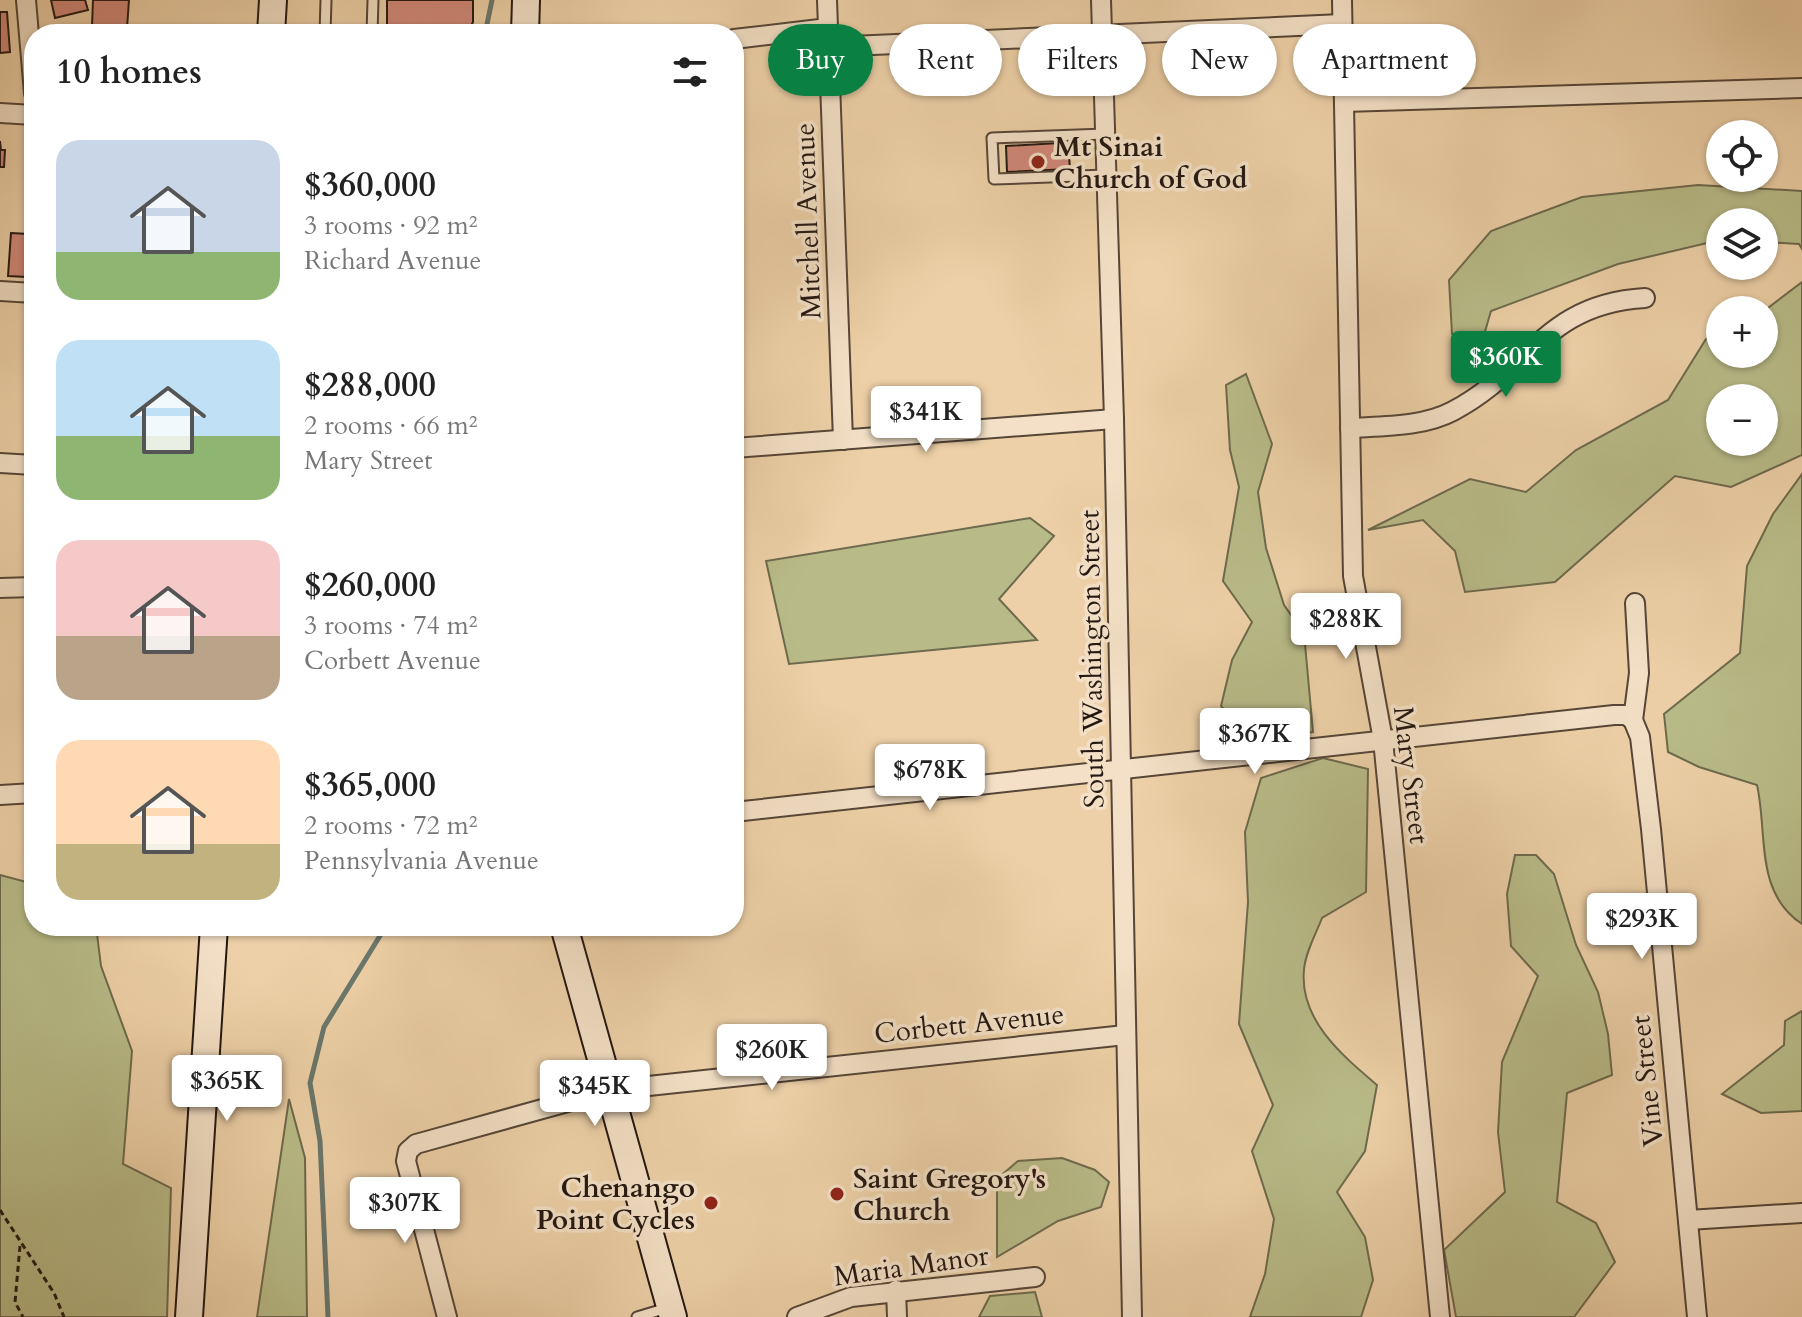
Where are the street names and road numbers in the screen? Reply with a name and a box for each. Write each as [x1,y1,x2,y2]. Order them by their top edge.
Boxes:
street label: Mitchell Avenue [786,122,830,320]
street label: South Washington Street [1070,509,1114,808]
street label: Mary Street [1384,704,1438,846]
street label: Corbett Avenue [872,995,1066,1053]
street label: Vine Street [1621,1013,1673,1149]
street label: Maria Manor [831,1236,992,1296]

